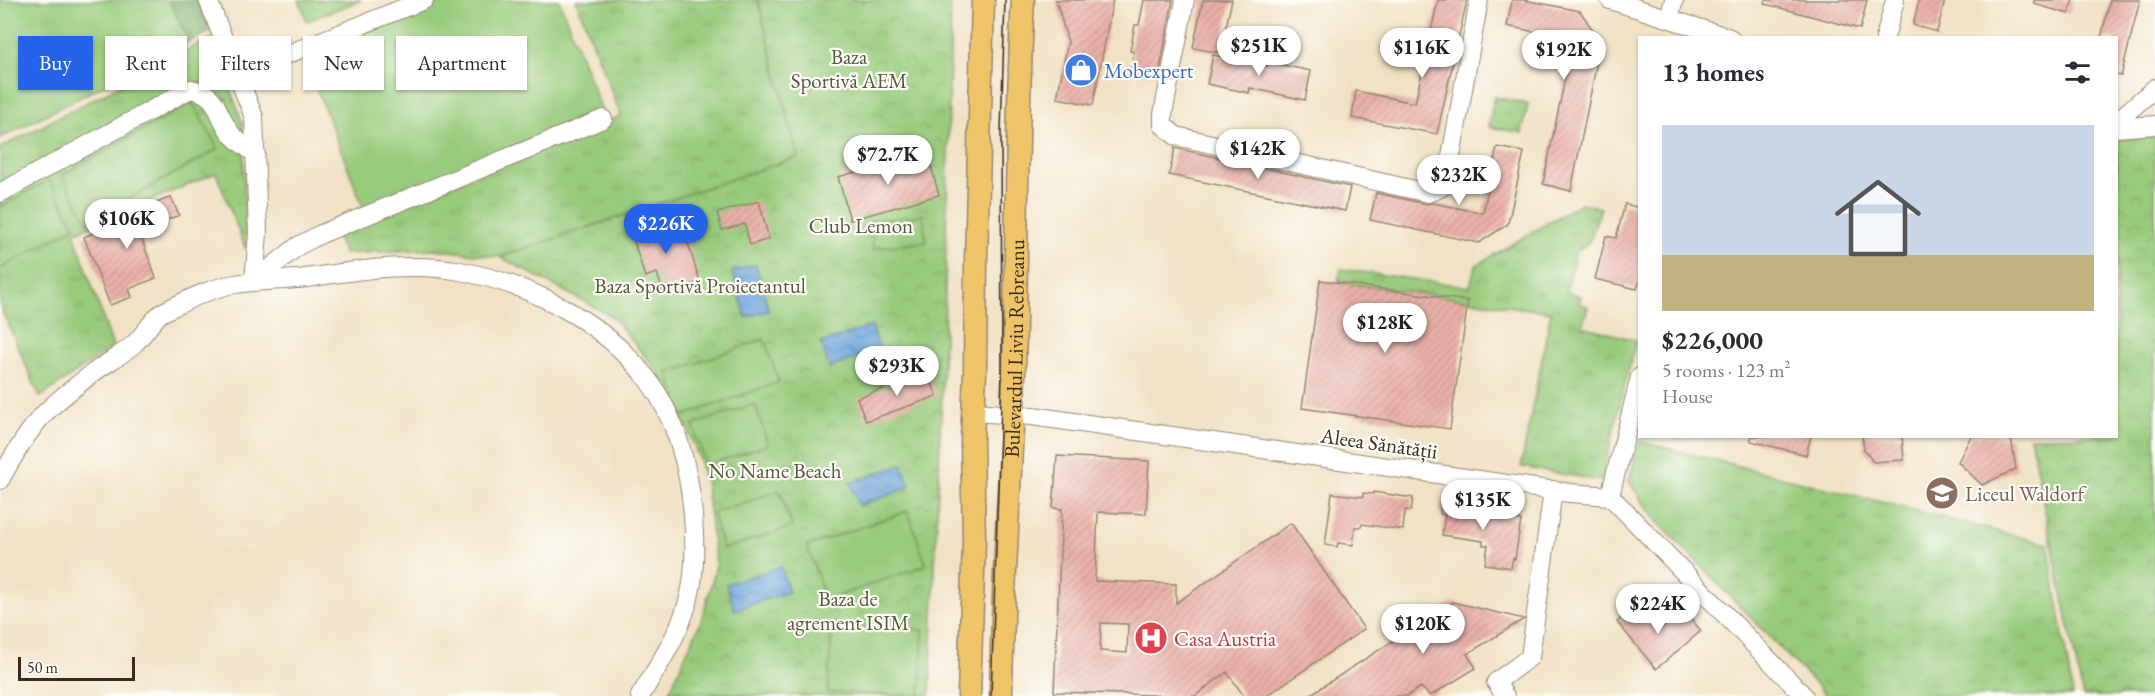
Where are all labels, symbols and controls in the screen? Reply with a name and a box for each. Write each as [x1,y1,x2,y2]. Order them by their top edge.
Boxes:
pin: $251K [1217,26,1301,77]
pin: $116K [1380,28,1464,79]
pin: $192K [1522,30,1606,81]
text: $251K [1231,32,1287,58]
text: $116K [1394,34,1450,60]
chip: Buy [18,36,93,90]
chip: Rent [105,36,187,90]
chip: Filters [199,36,291,90]
chip: New [303,36,384,90]
chip: Apartment [396,36,527,90]
text: $192K [1536,36,1592,62]
park label: Baza Sportivă AEM [791,43,907,94]
shop icon: Mobexpert [1063,52,1099,88]
text: 13 homes [1662,55,1764,89]
icon: filters [2061,56,2094,89]
place label: Mobexpert [1104,57,1194,84]
pin: $142K [1216,129,1300,180]
pin: $72.7K [839,135,937,186]
text: $142K [1230,135,1286,161]
text: $72.7K [857,141,919,167]
pin: $232K [1417,155,1501,206]
text: $232K [1431,161,1487,187]
icon: home [1824,164,1932,272]
pin: $106K [85,199,169,250]
pin: $226K [624,204,708,255]
text: $106K [99,205,155,231]
text: $226K [638,210,694,236]
park label: Club Lemon [809,212,913,239]
street label: Bulevardul Liviu Rebreanu [997,239,1030,458]
park label: Baza Sportivă Proiectantul [594,272,806,299]
pin: $128K [1343,303,1427,354]
text: $128K [1357,309,1413,335]
text: $226,000 [1662,323,1763,357]
pin: $293K [855,346,939,397]
text: $293K [869,352,925,378]
text: 5 rooms · 123 m² [1662,357,1790,383]
text: House [1662,383,1713,409]
street label: Aleea Sănătății [1318,421,1439,465]
park label: No Name Beach [708,457,842,484]
school or university icon: Liceul Waldorf [1924,475,1960,511]
pin: $135K [1441,480,1525,531]
place label: Liceul Waldorf [1965,480,2087,507]
text: $135K [1455,486,1511,512]
pin: $224K [1616,584,1700,635]
park label: Baza de agrement ISIM [787,585,909,636]
text: $224K [1630,590,1686,616]
pin: $120K [1381,604,1465,655]
text: $120K [1395,610,1451,636]
hospital icon: Casa Austria [1133,620,1169,656]
place label: Casa Austria [1174,625,1277,652]
scale bar [18,654,135,682]
text: 50 m [27,657,58,678]

